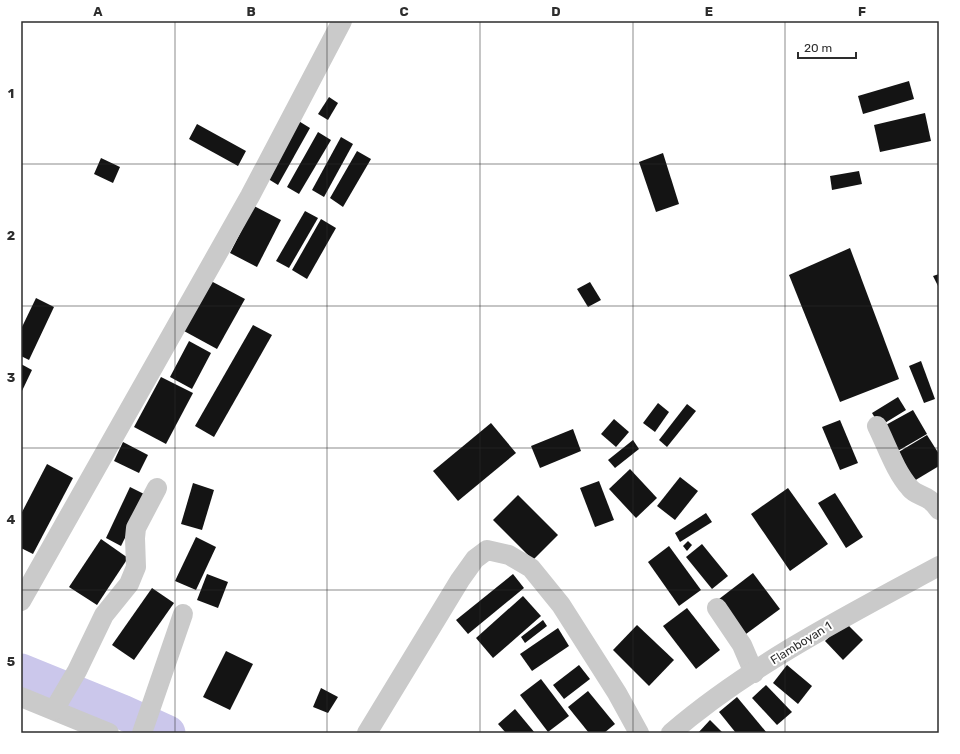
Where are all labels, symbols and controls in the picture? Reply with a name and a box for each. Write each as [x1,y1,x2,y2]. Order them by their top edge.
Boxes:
text: A [93,4,103,19]
text: B [246,4,256,19]
text: C [399,4,409,19]
text: D [551,4,561,19]
text: E [705,4,713,19]
text: F [858,4,866,19]
scale bar [798,34,856,60]
text: 20 m [804,41,832,55]
text: 1 [8,86,14,101]
text: 2 [7,228,15,243]
text: 3 [7,370,16,385]
text: 4 [7,512,16,527]
street label: Flamboyan 1 [768,619,834,667]
text: 5 [7,654,15,669]

